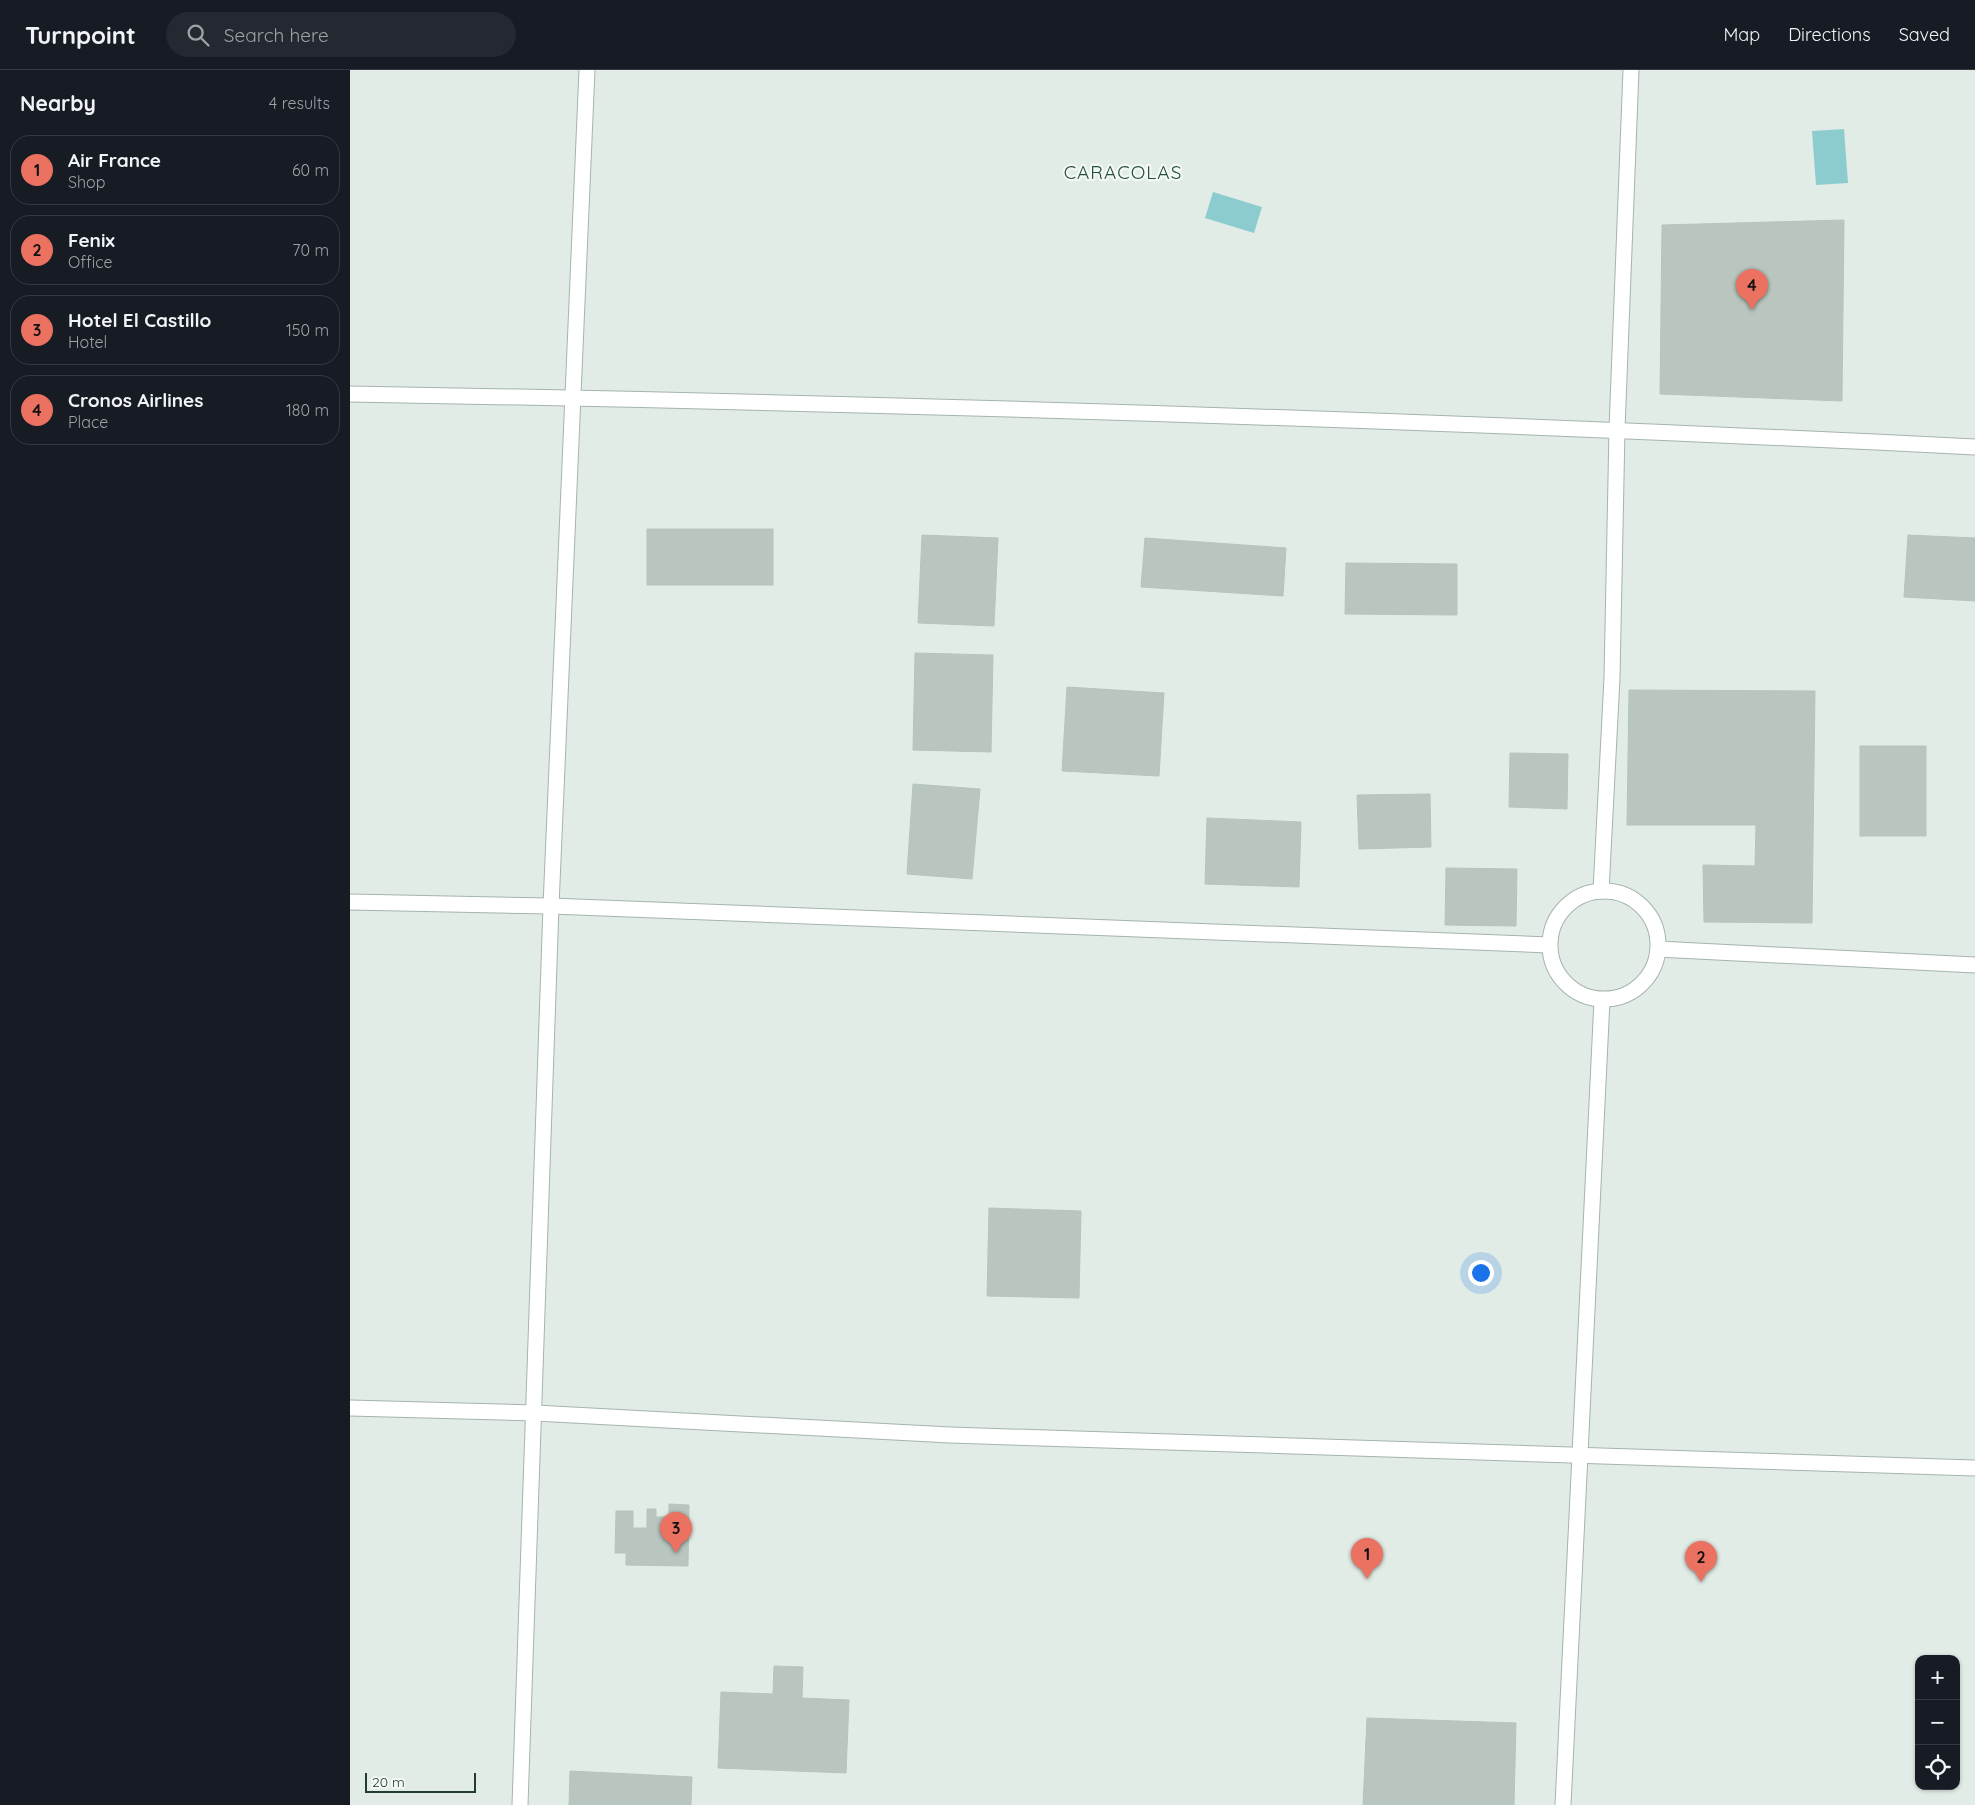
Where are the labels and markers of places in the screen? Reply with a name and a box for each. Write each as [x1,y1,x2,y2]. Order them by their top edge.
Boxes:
pin: 4 [1736,269,1768,310]
pin: 3 [660,1512,692,1553]
pin: 1 [1351,1538,1383,1579]
pin: 2 [1685,1541,1717,1582]

